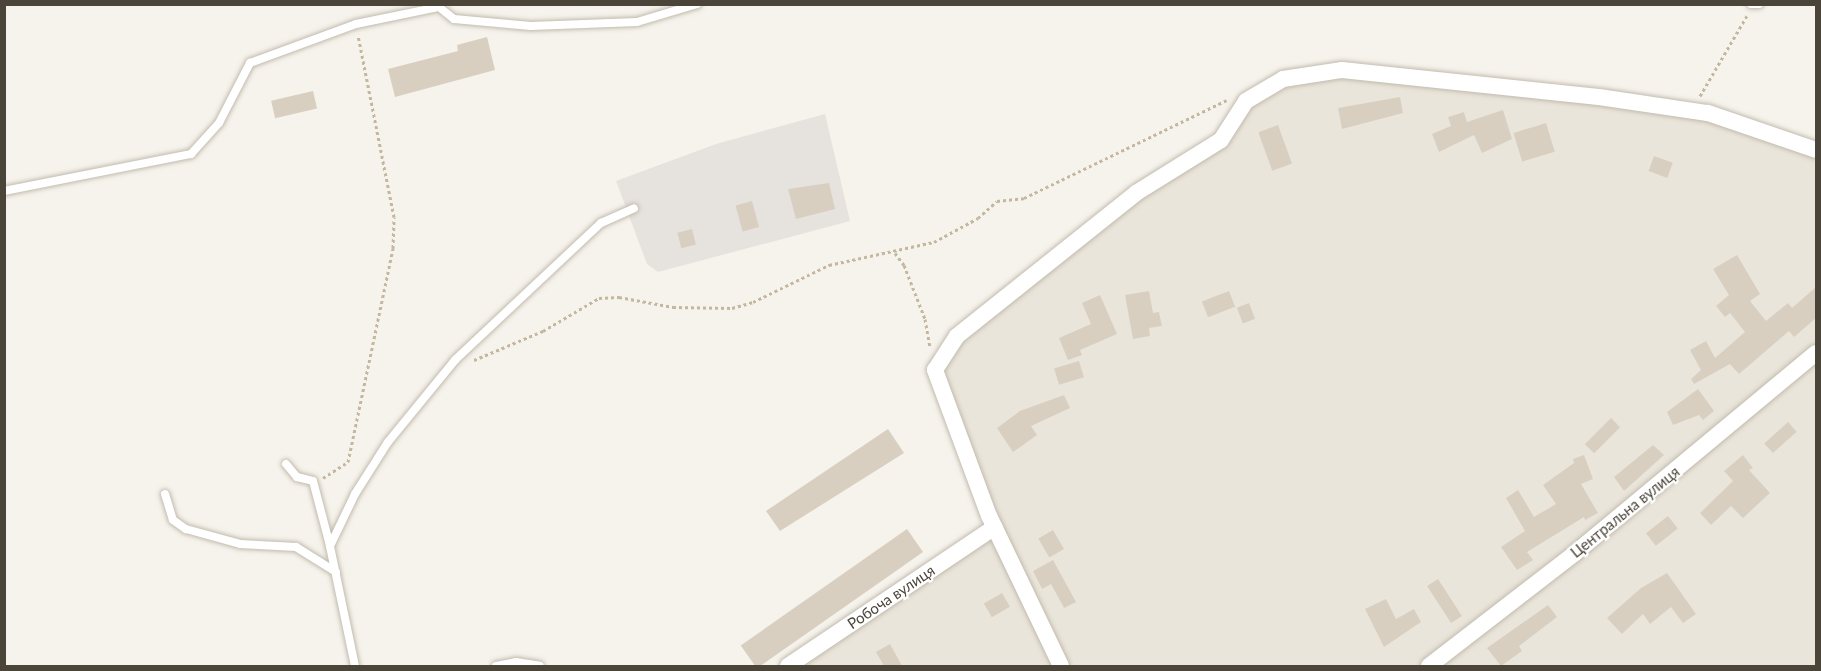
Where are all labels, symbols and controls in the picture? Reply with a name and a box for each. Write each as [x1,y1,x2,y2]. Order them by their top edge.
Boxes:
street label: Центральна вулиця [1567,463,1683,561]
street label: Робоча вулиця [844,561,938,633]

